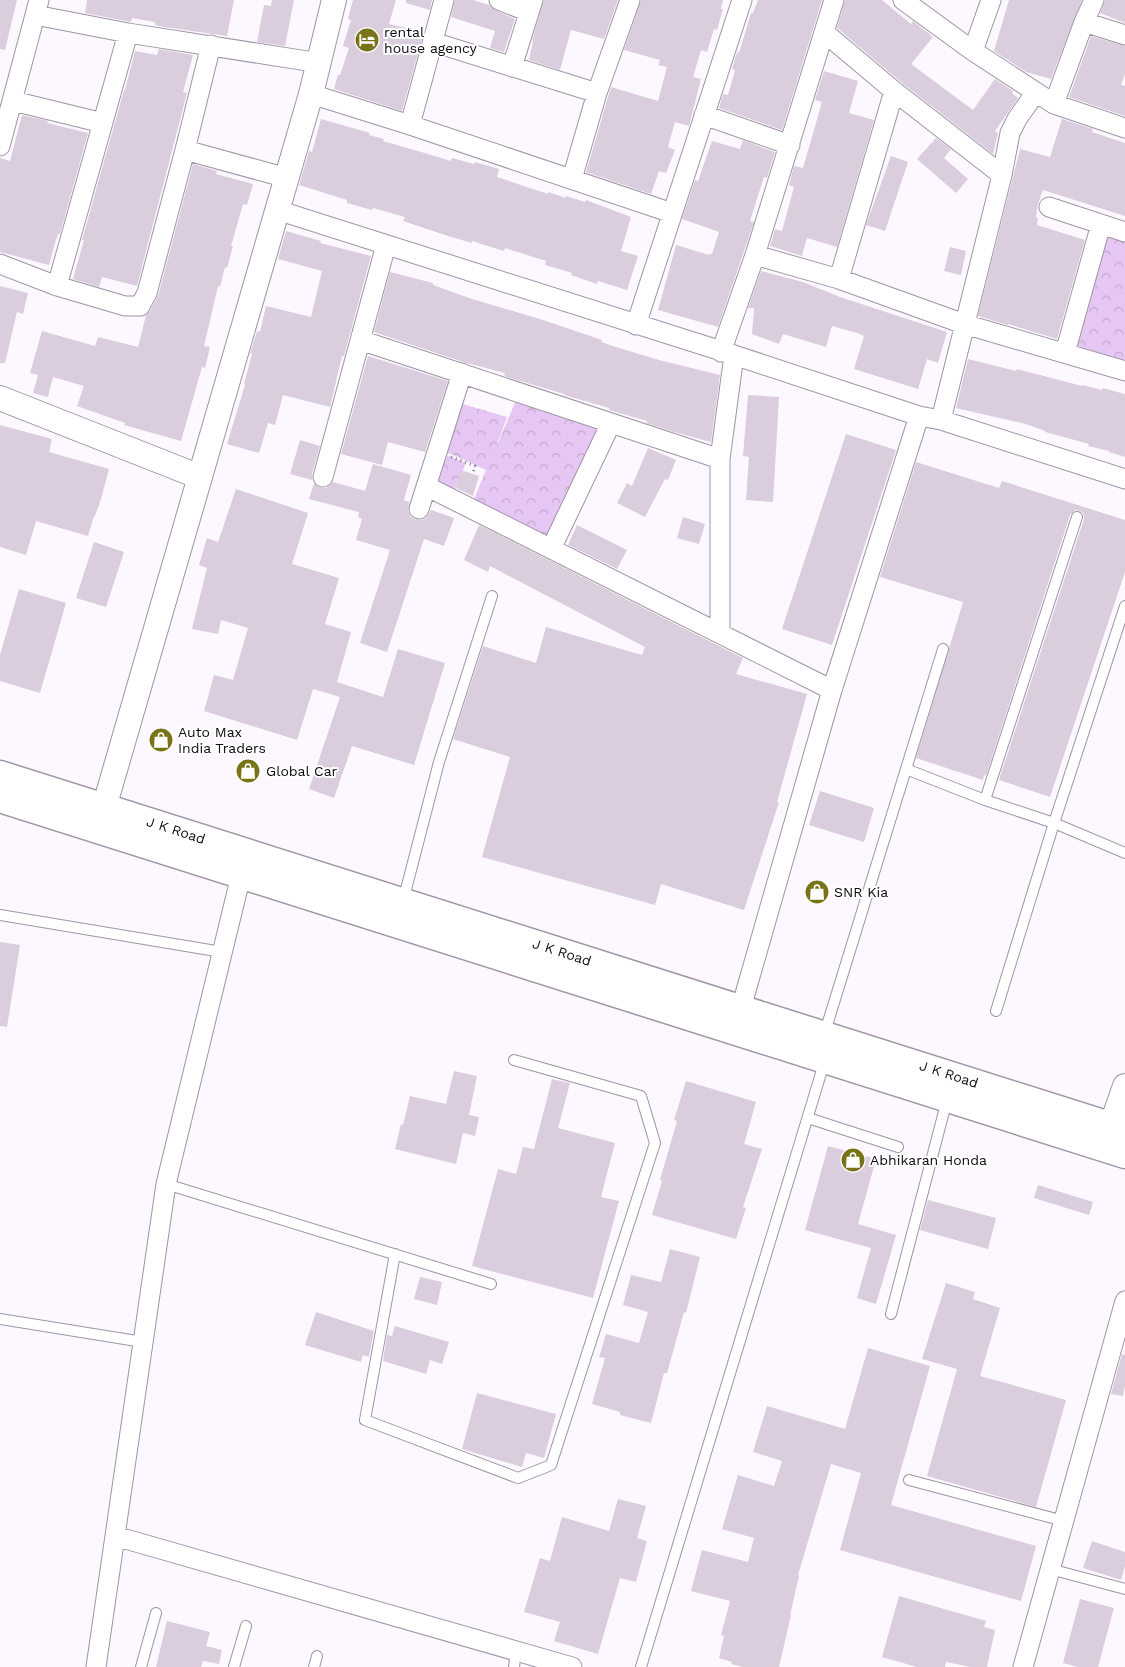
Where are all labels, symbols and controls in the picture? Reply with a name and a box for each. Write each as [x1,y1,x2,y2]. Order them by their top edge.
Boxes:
place label: rental house agency [384,24,478,56]
hotel icon: rental house agency [354,27,380,53]
place label: Auto Max India Traders [178,724,266,756]
shop icon: Auto Max India Traders [148,727,174,753]
shop icon: Global Car [235,758,261,784]
place label: Global Car [266,763,338,779]
street label: J K Road [145,813,207,847]
shop icon: SNR Kia [804,879,830,905]
place label: SNR Kia [834,884,888,900]
street label: J K Road [531,935,593,969]
street label: J K Road [918,1057,980,1091]
shop icon: Abhikaran Honda [840,1147,866,1173]
place label: Abhikaran Honda [870,1152,987,1168]

